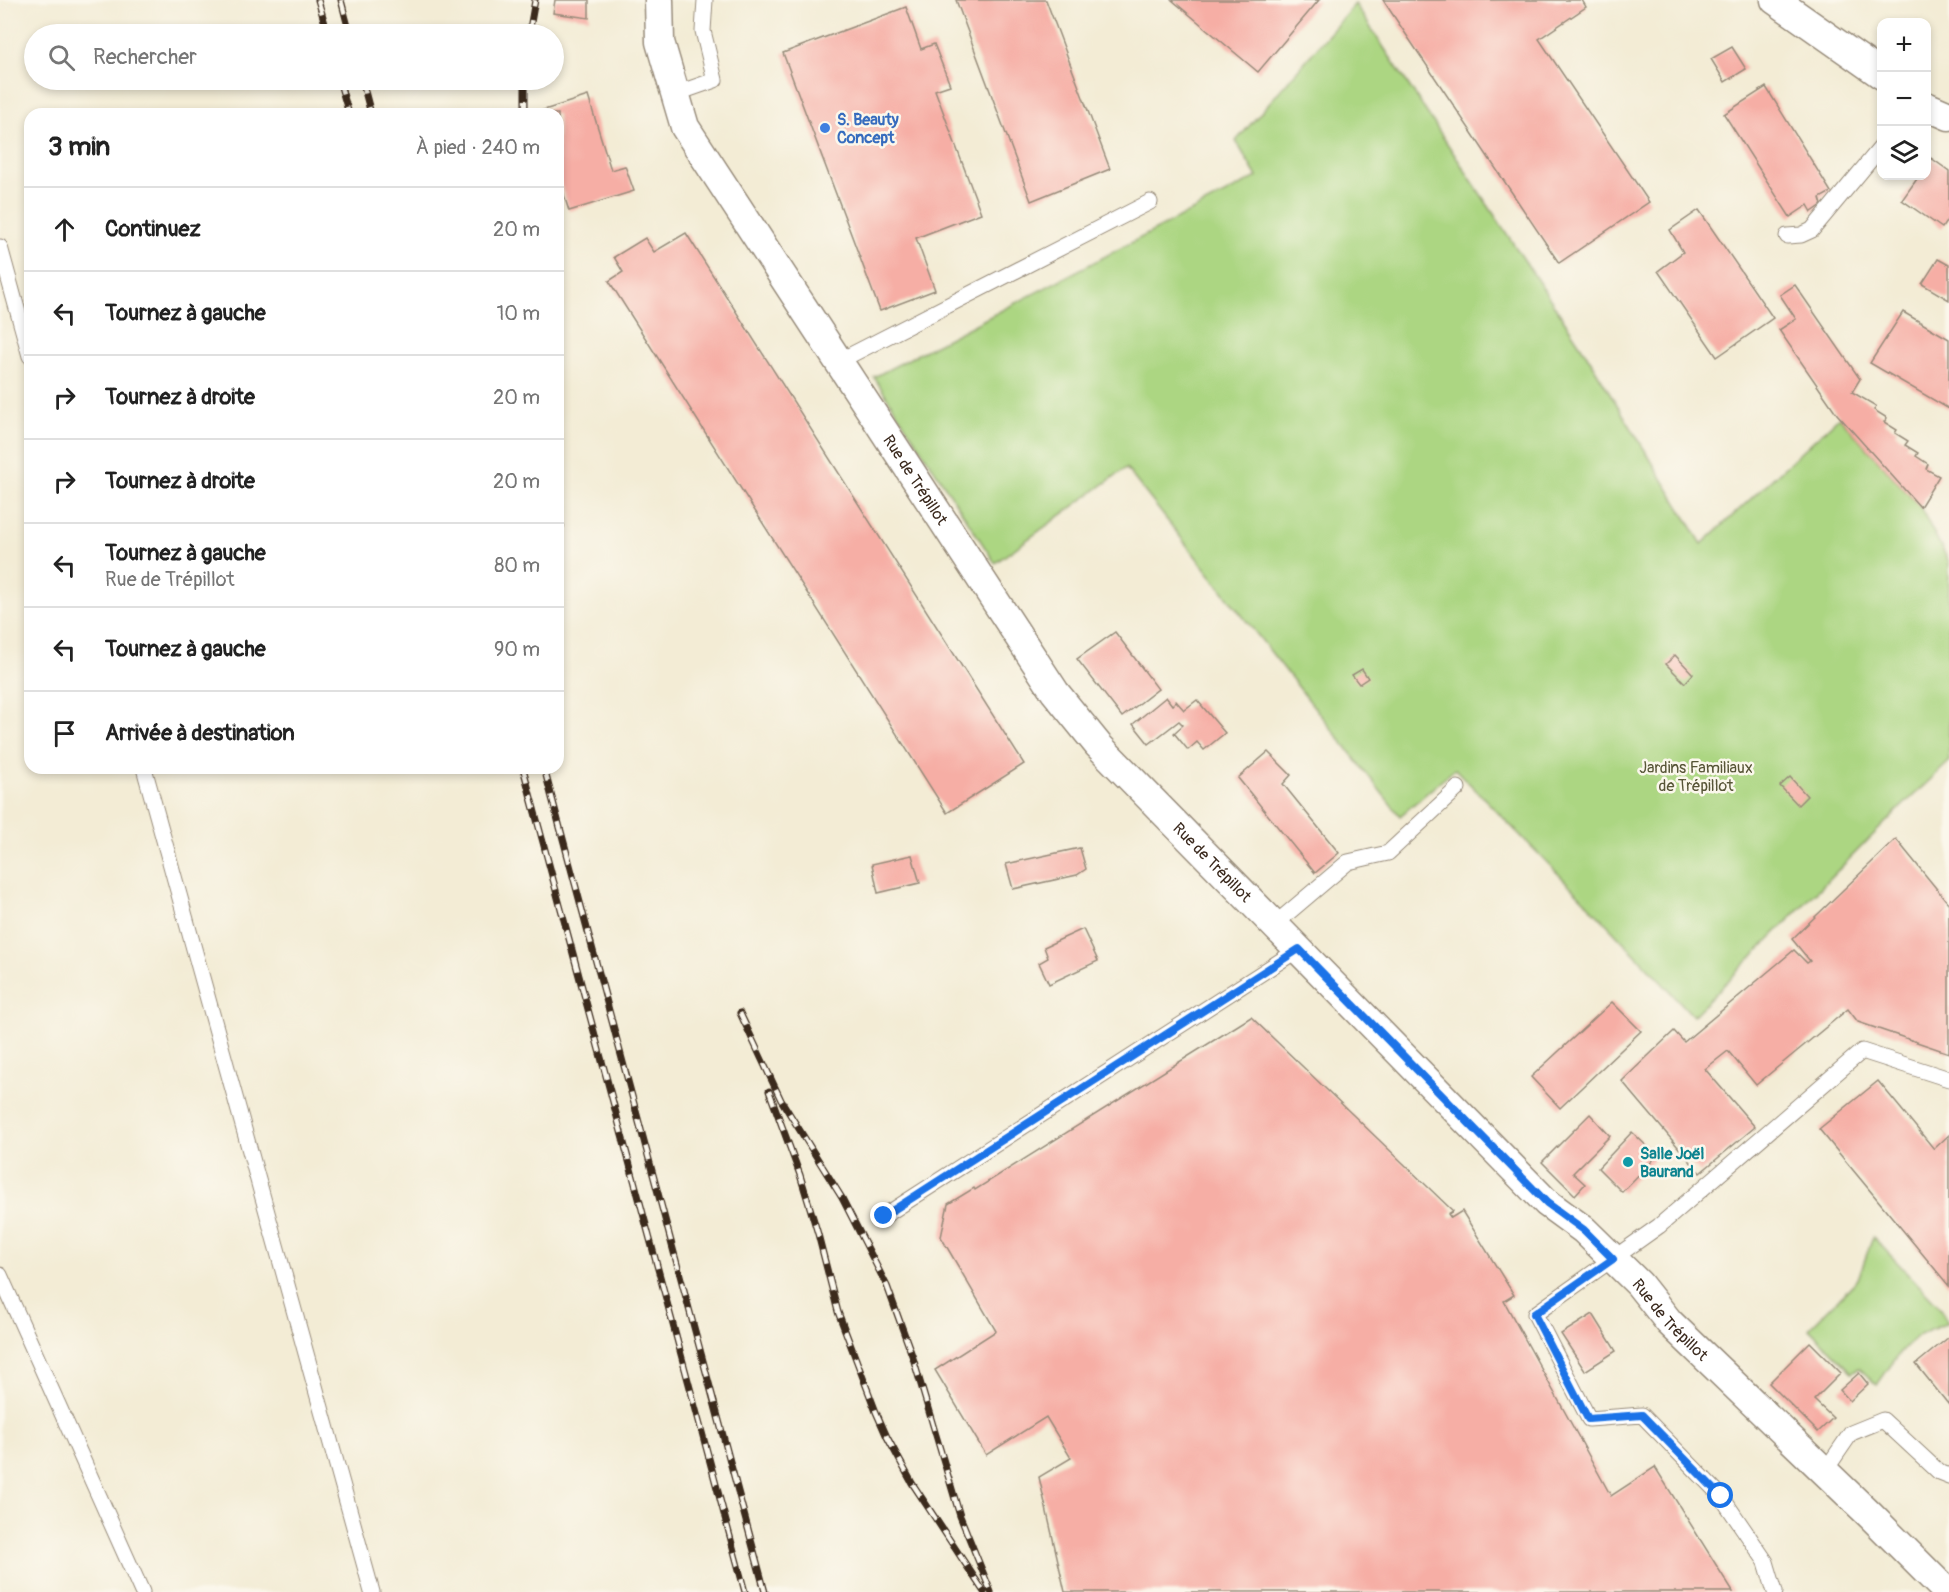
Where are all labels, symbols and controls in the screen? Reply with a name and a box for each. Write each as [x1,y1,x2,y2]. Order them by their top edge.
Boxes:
map controls [1877,18,1931,180]
button: + [1877,18,1931,72]
search box [24,24,564,90]
icon: search [45,41,78,74]
text: Rechercher [93,43,197,71]
button: − [1877,72,1931,126]
place label: S. Beauty Concept [837,110,899,148]
marker: S. Beauty Concept [818,121,832,135]
button: layers [1877,126,1931,180]
text: 3 min [48,131,110,163]
text: À pied · 240 m [416,135,540,160]
icon: ahead [48,213,81,246]
text: Continuez [105,215,201,243]
text: 20 m [493,217,540,242]
icon: left [48,297,81,330]
text: Tournez à gauche [105,299,266,327]
text: 10 m [496,301,540,326]
icon: right [48,381,81,414]
text: Tournez à droite [105,383,255,411]
text: 20 m [493,385,540,410]
street label: Rue de Trépillot [878,431,952,529]
icon: right [48,465,81,498]
text: Tournez à droite [105,467,255,495]
text: 20 m [493,469,540,494]
text: Tournez à gauche [105,539,266,567]
icon: left [48,549,81,582]
text: 80 m [494,553,540,578]
text: Rue de Trépillot [105,567,235,592]
icon: left [48,633,81,666]
text: Tournez à gauche [105,635,266,663]
text: 90 m [494,637,540,662]
icon: arrive [48,717,81,750]
text: Arrivée à destination [105,719,295,747]
park label: Jardins Familiaux de Trépillot [1639,758,1753,796]
street label: Rue de Trépillot [1168,819,1256,907]
place label: Salle Joël Baurand [1640,1144,1705,1182]
marker: Salle Joël Baurand [1621,1155,1635,1169]
route end [870,1202,896,1228]
street label: Rue de Trépillot [1628,1275,1712,1366]
route start [1707,1482,1733,1508]

